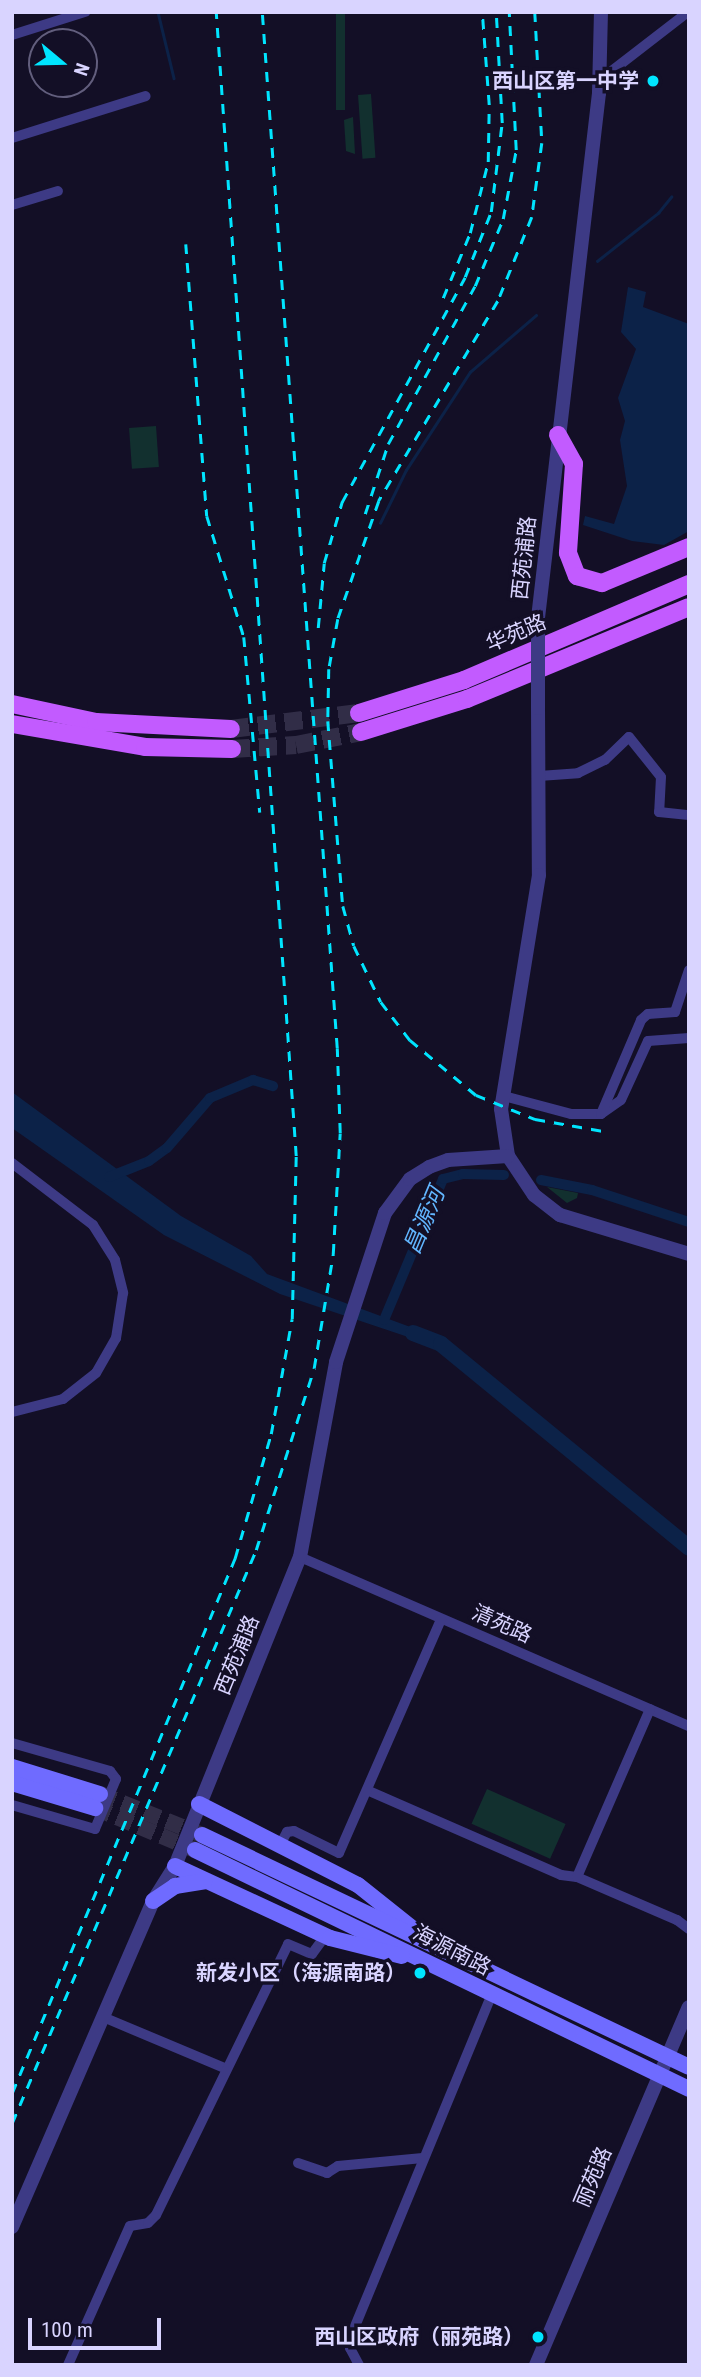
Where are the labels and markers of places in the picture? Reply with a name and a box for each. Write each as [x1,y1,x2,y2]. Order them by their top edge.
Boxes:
place label: 西山区第一中学 [492,68,639,94]
marker: 西山区第一中学 [645,73,661,89]
place label: 新发小区（海源南路） [196,1960,406,1986]
marker: 新发小区（海源南路） [412,1965,428,1981]
place label: 西山区政府（丽苑路） [314,2324,524,2350]
marker: 西山区政府（丽苑路） [530,2329,546,2345]

